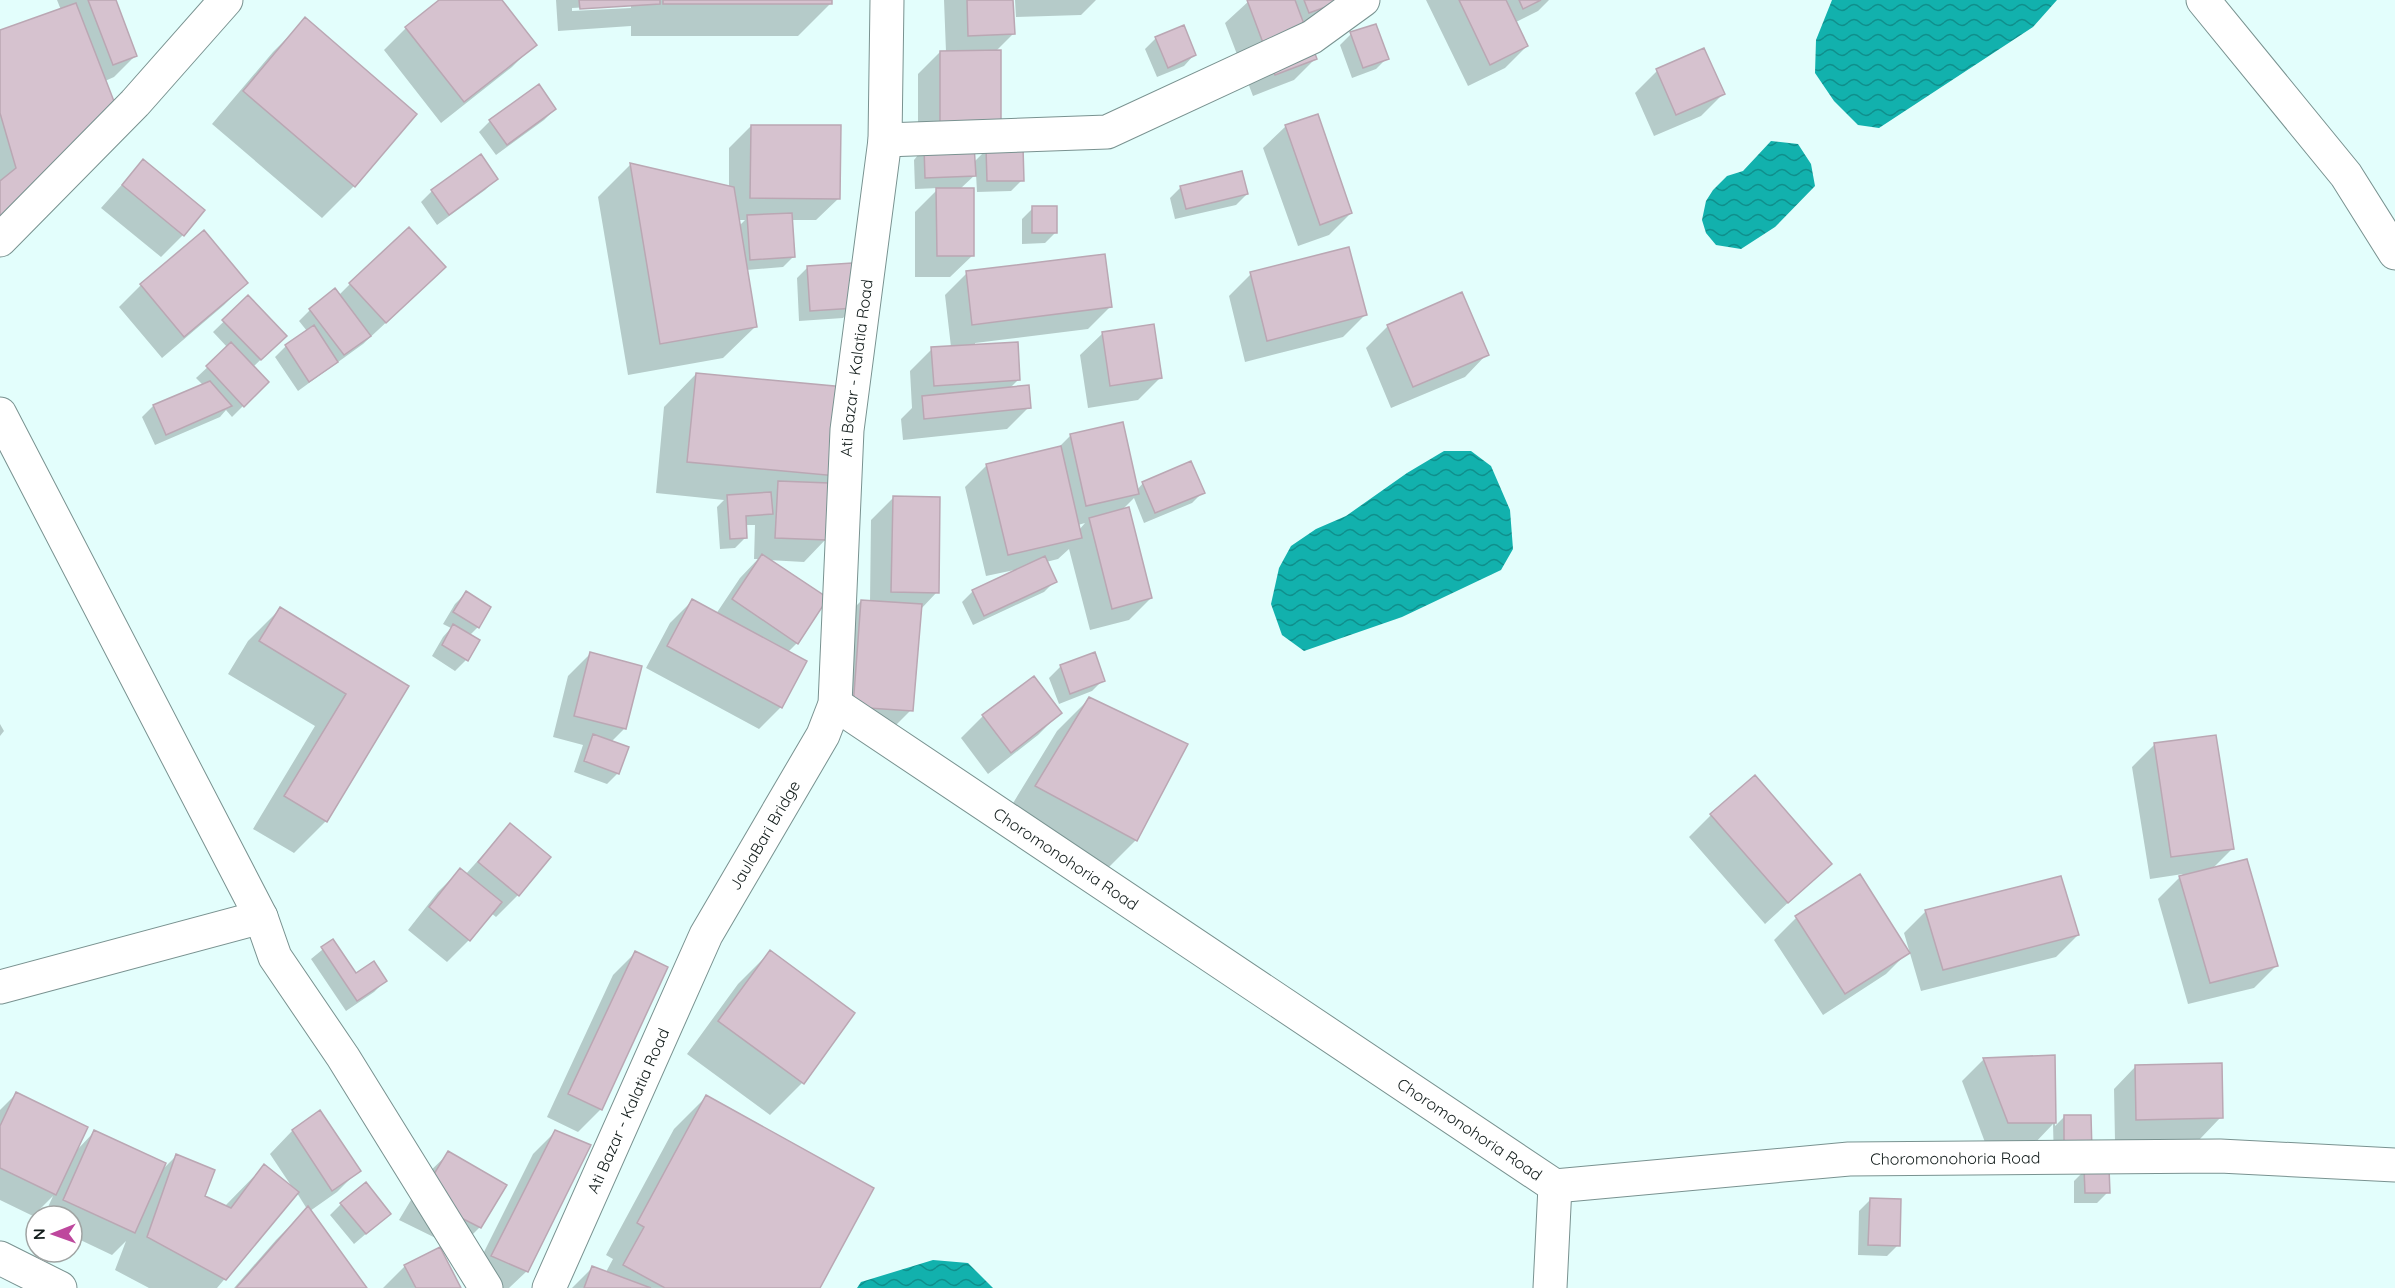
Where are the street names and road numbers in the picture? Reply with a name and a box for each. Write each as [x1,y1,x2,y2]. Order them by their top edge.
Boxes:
street label: Ati Bazar - Kalatia Road [836,278,877,457]
street label: JaulaBari Bridge [725,777,804,894]
street label: Choromonohoria Road [990,803,1142,914]
street label: Ati Bazar - Kalatia Road [582,1025,673,1196]
street label: Choromonohoria Road [1394,1073,1546,1185]
street label: Choromonohoria Road [1870,1147,2040,1169]

